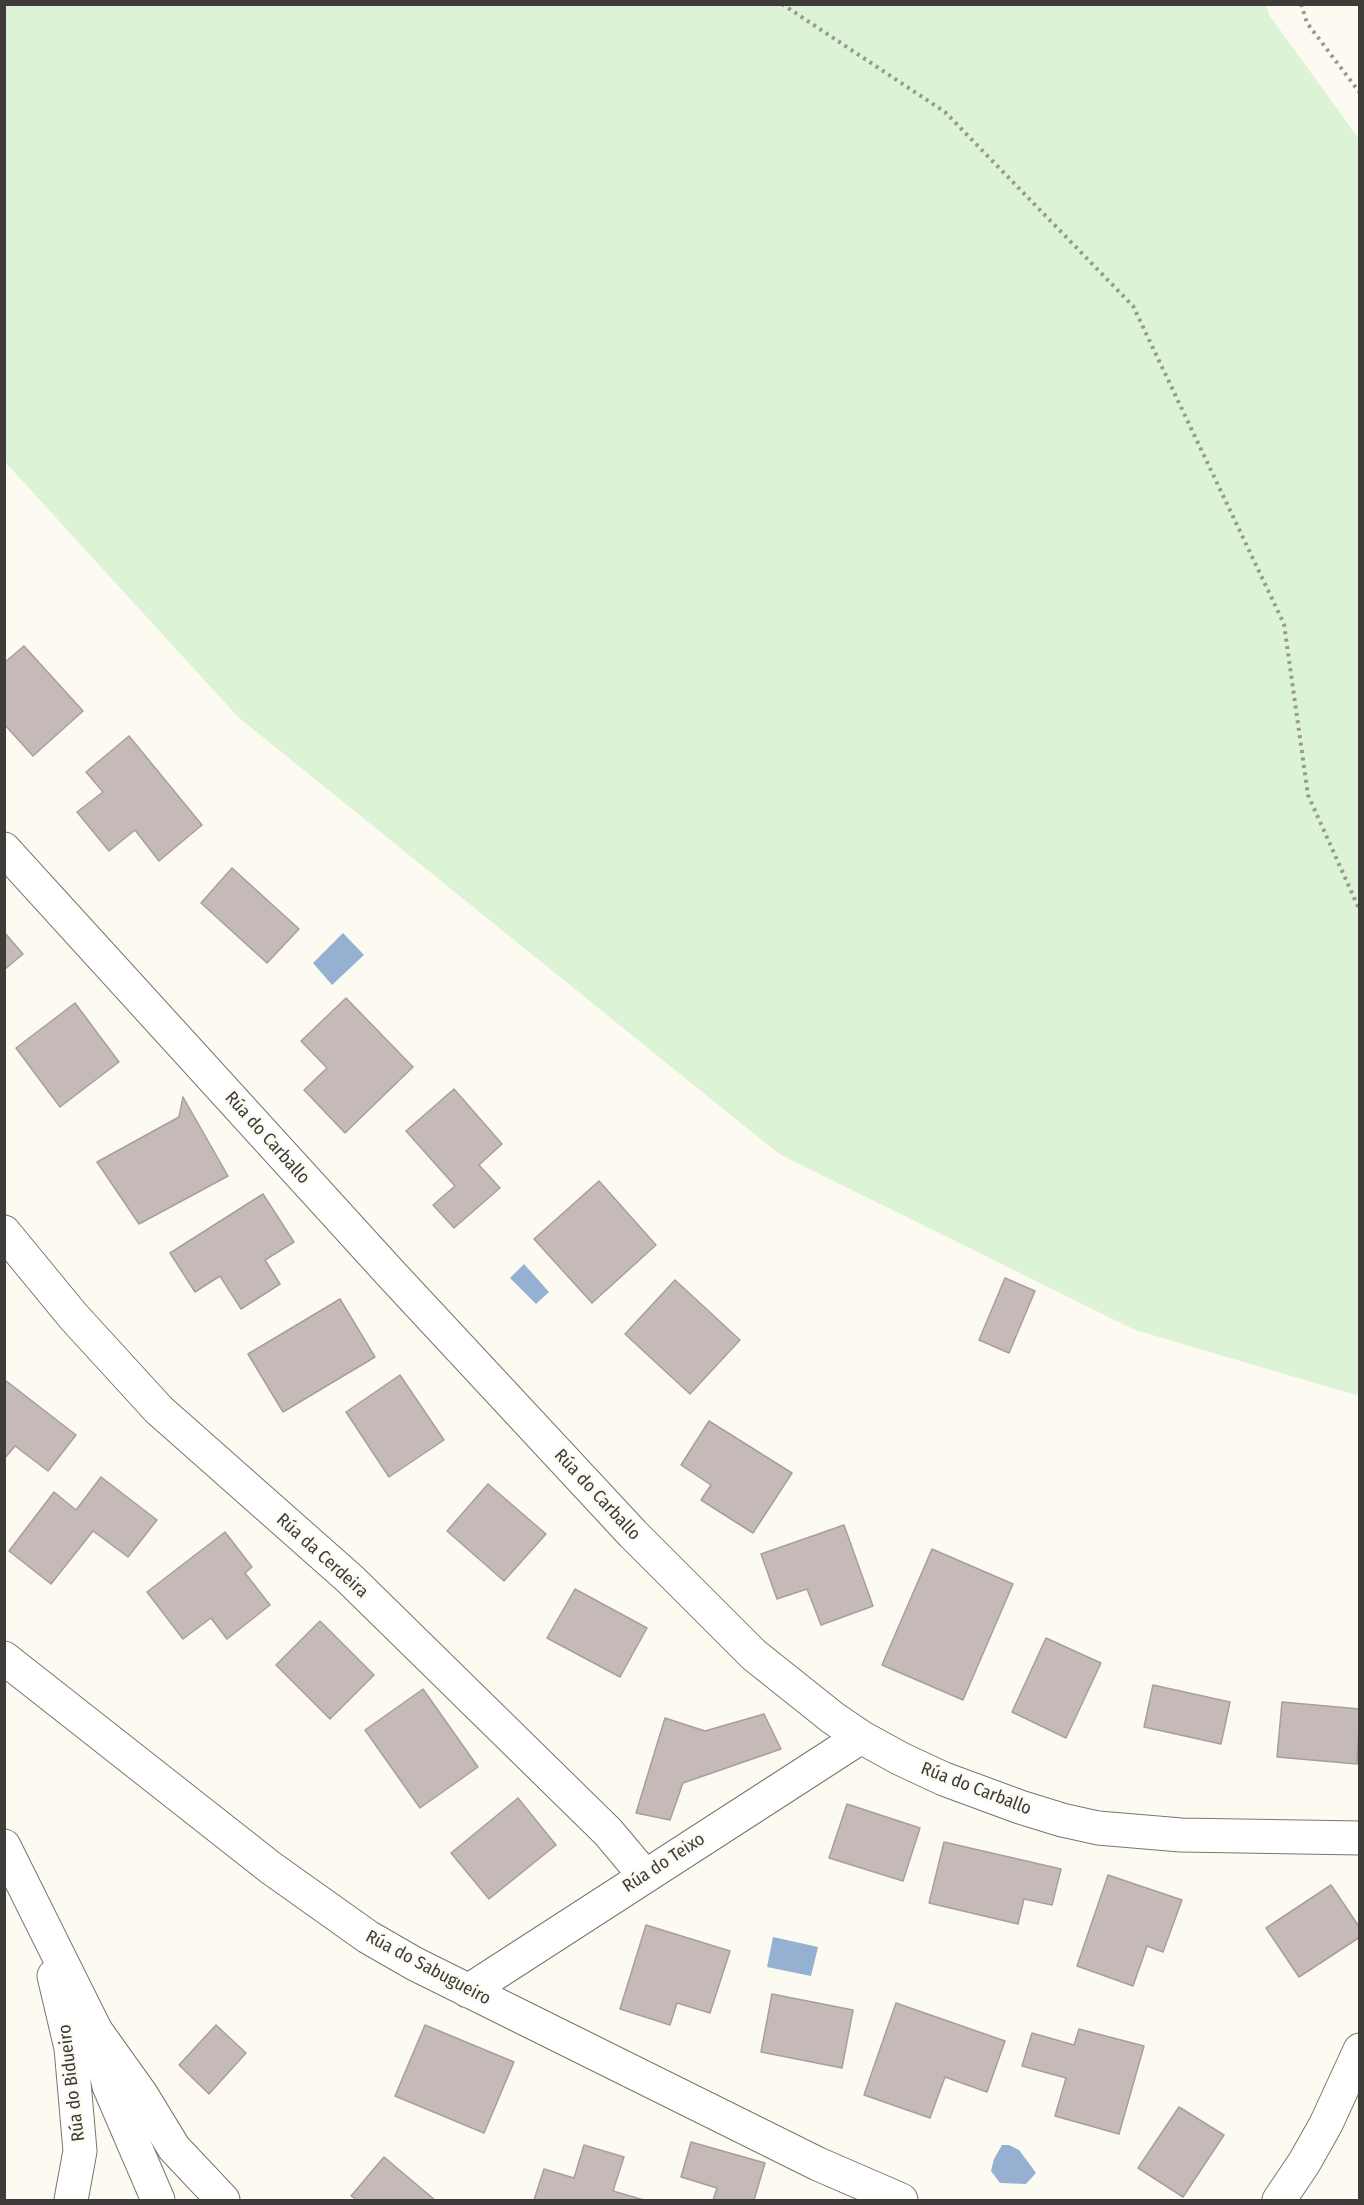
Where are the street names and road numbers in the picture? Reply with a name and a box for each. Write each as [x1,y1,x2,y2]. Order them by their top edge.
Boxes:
street label: Rúa do Carballo [220,1087,314,1189]
street label: Rúa do Carballo [549,1445,645,1545]
street label: Rúa da Cerdeira [272,1509,372,1603]
street label: Rúa do Carballo [918,1758,1034,1820]
street label: Rúa do Teixo [619,1828,709,1898]
street label: Rúa do Sabugueiro [362,1926,494,2010]
street label: Rúa do Bidueiro [54,2023,90,2143]

